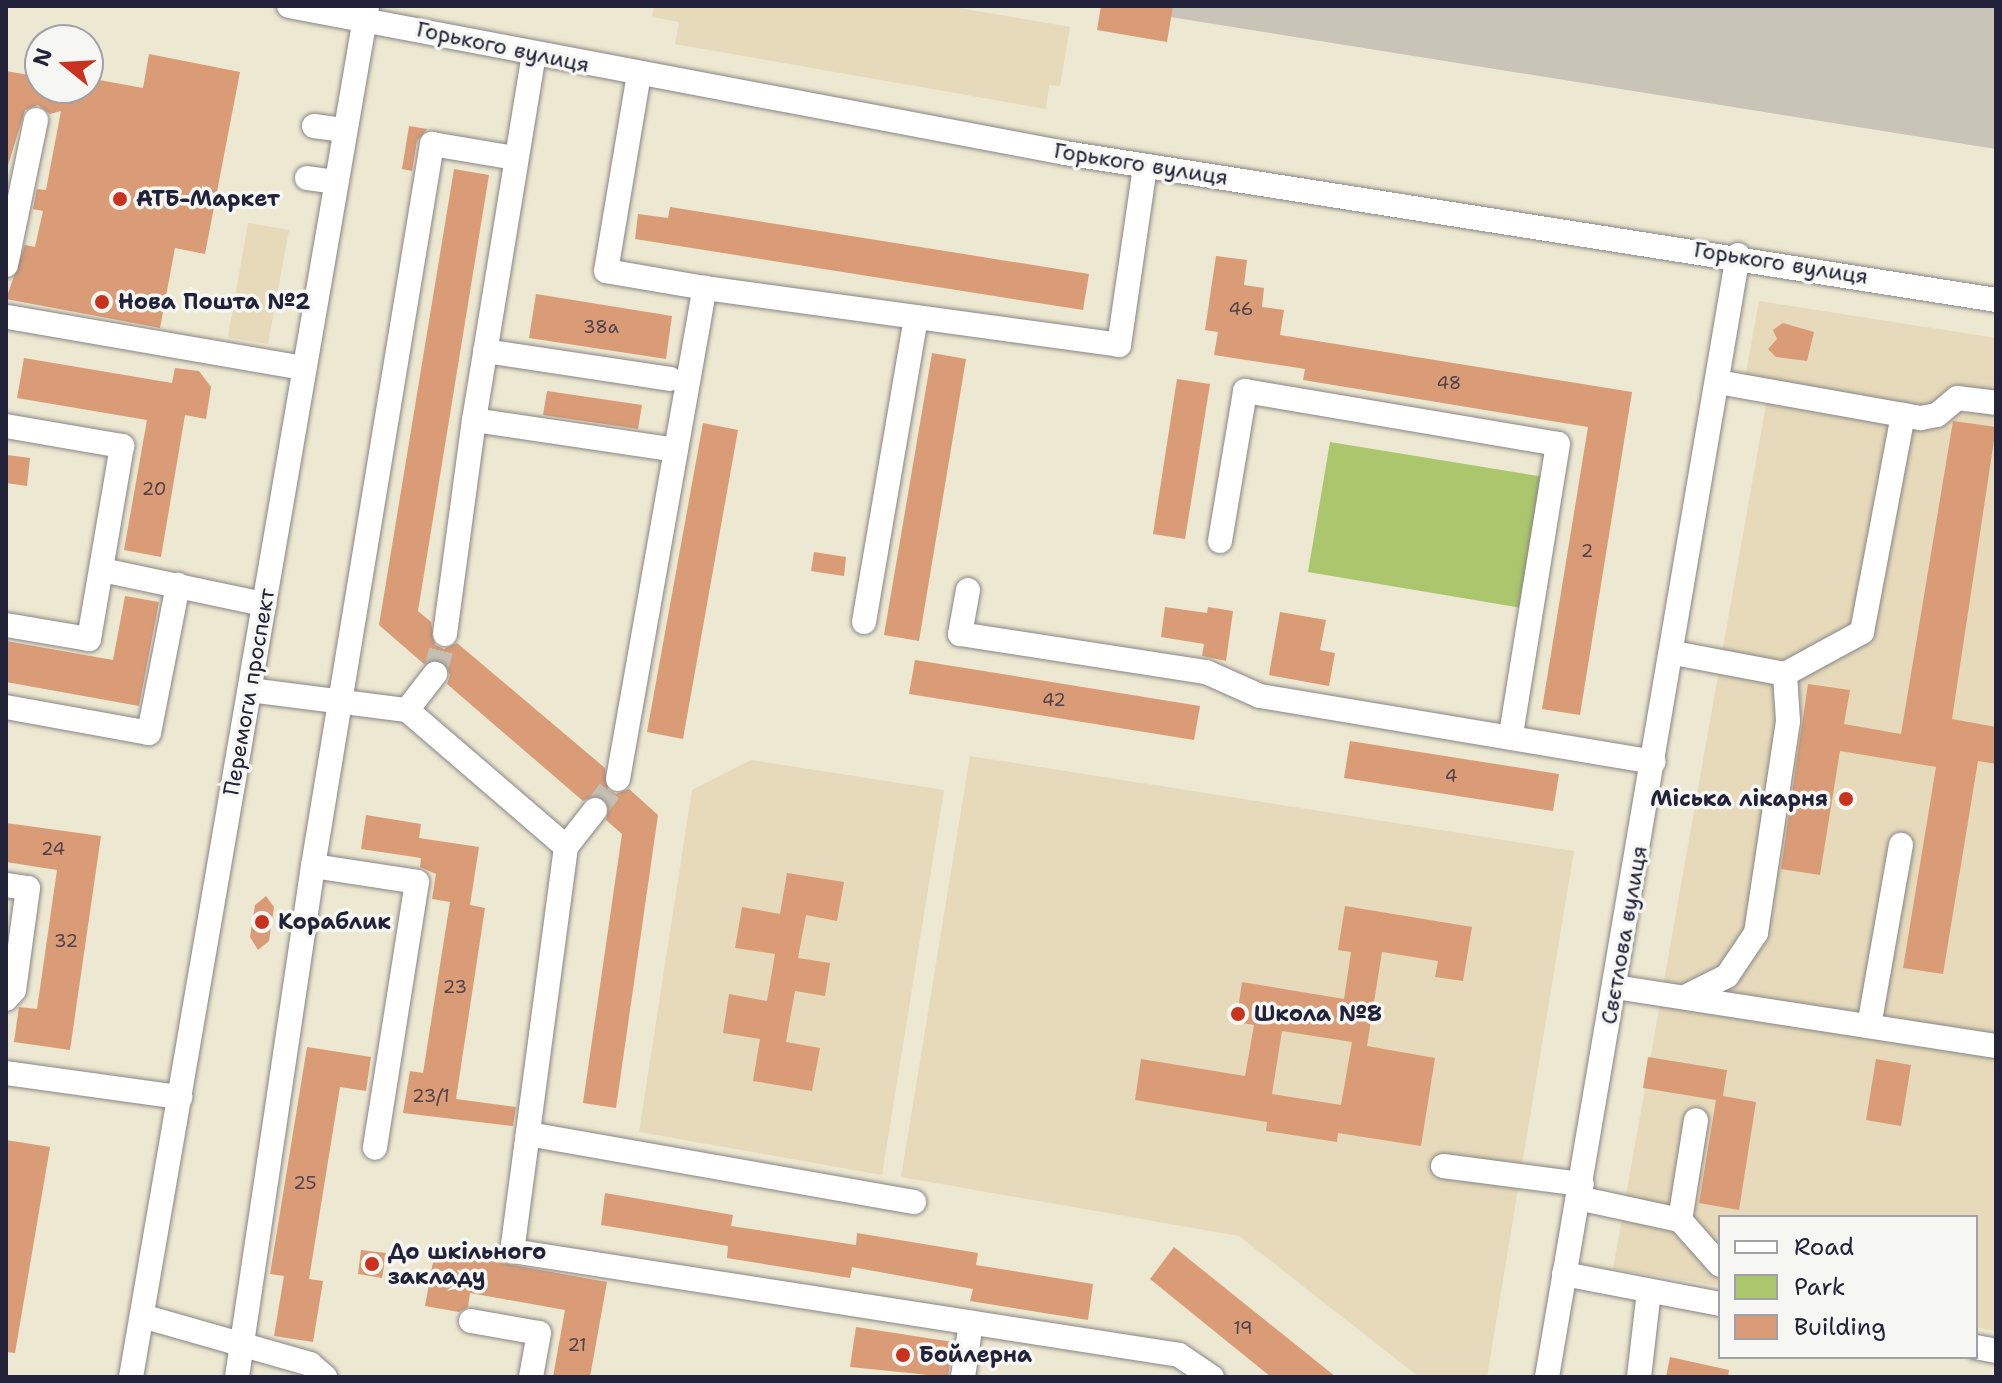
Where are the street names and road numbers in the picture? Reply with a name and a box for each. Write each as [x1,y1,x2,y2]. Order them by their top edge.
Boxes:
street label: Горького вулиця [414,16,592,78]
street label: Горького вулиця [1052,137,1230,191]
street label: Горького вулиця [1692,236,1870,290]
street label: Перемоги проспект [218,586,280,798]
street label: Свєтлова вулиця [1595,844,1653,1026]

